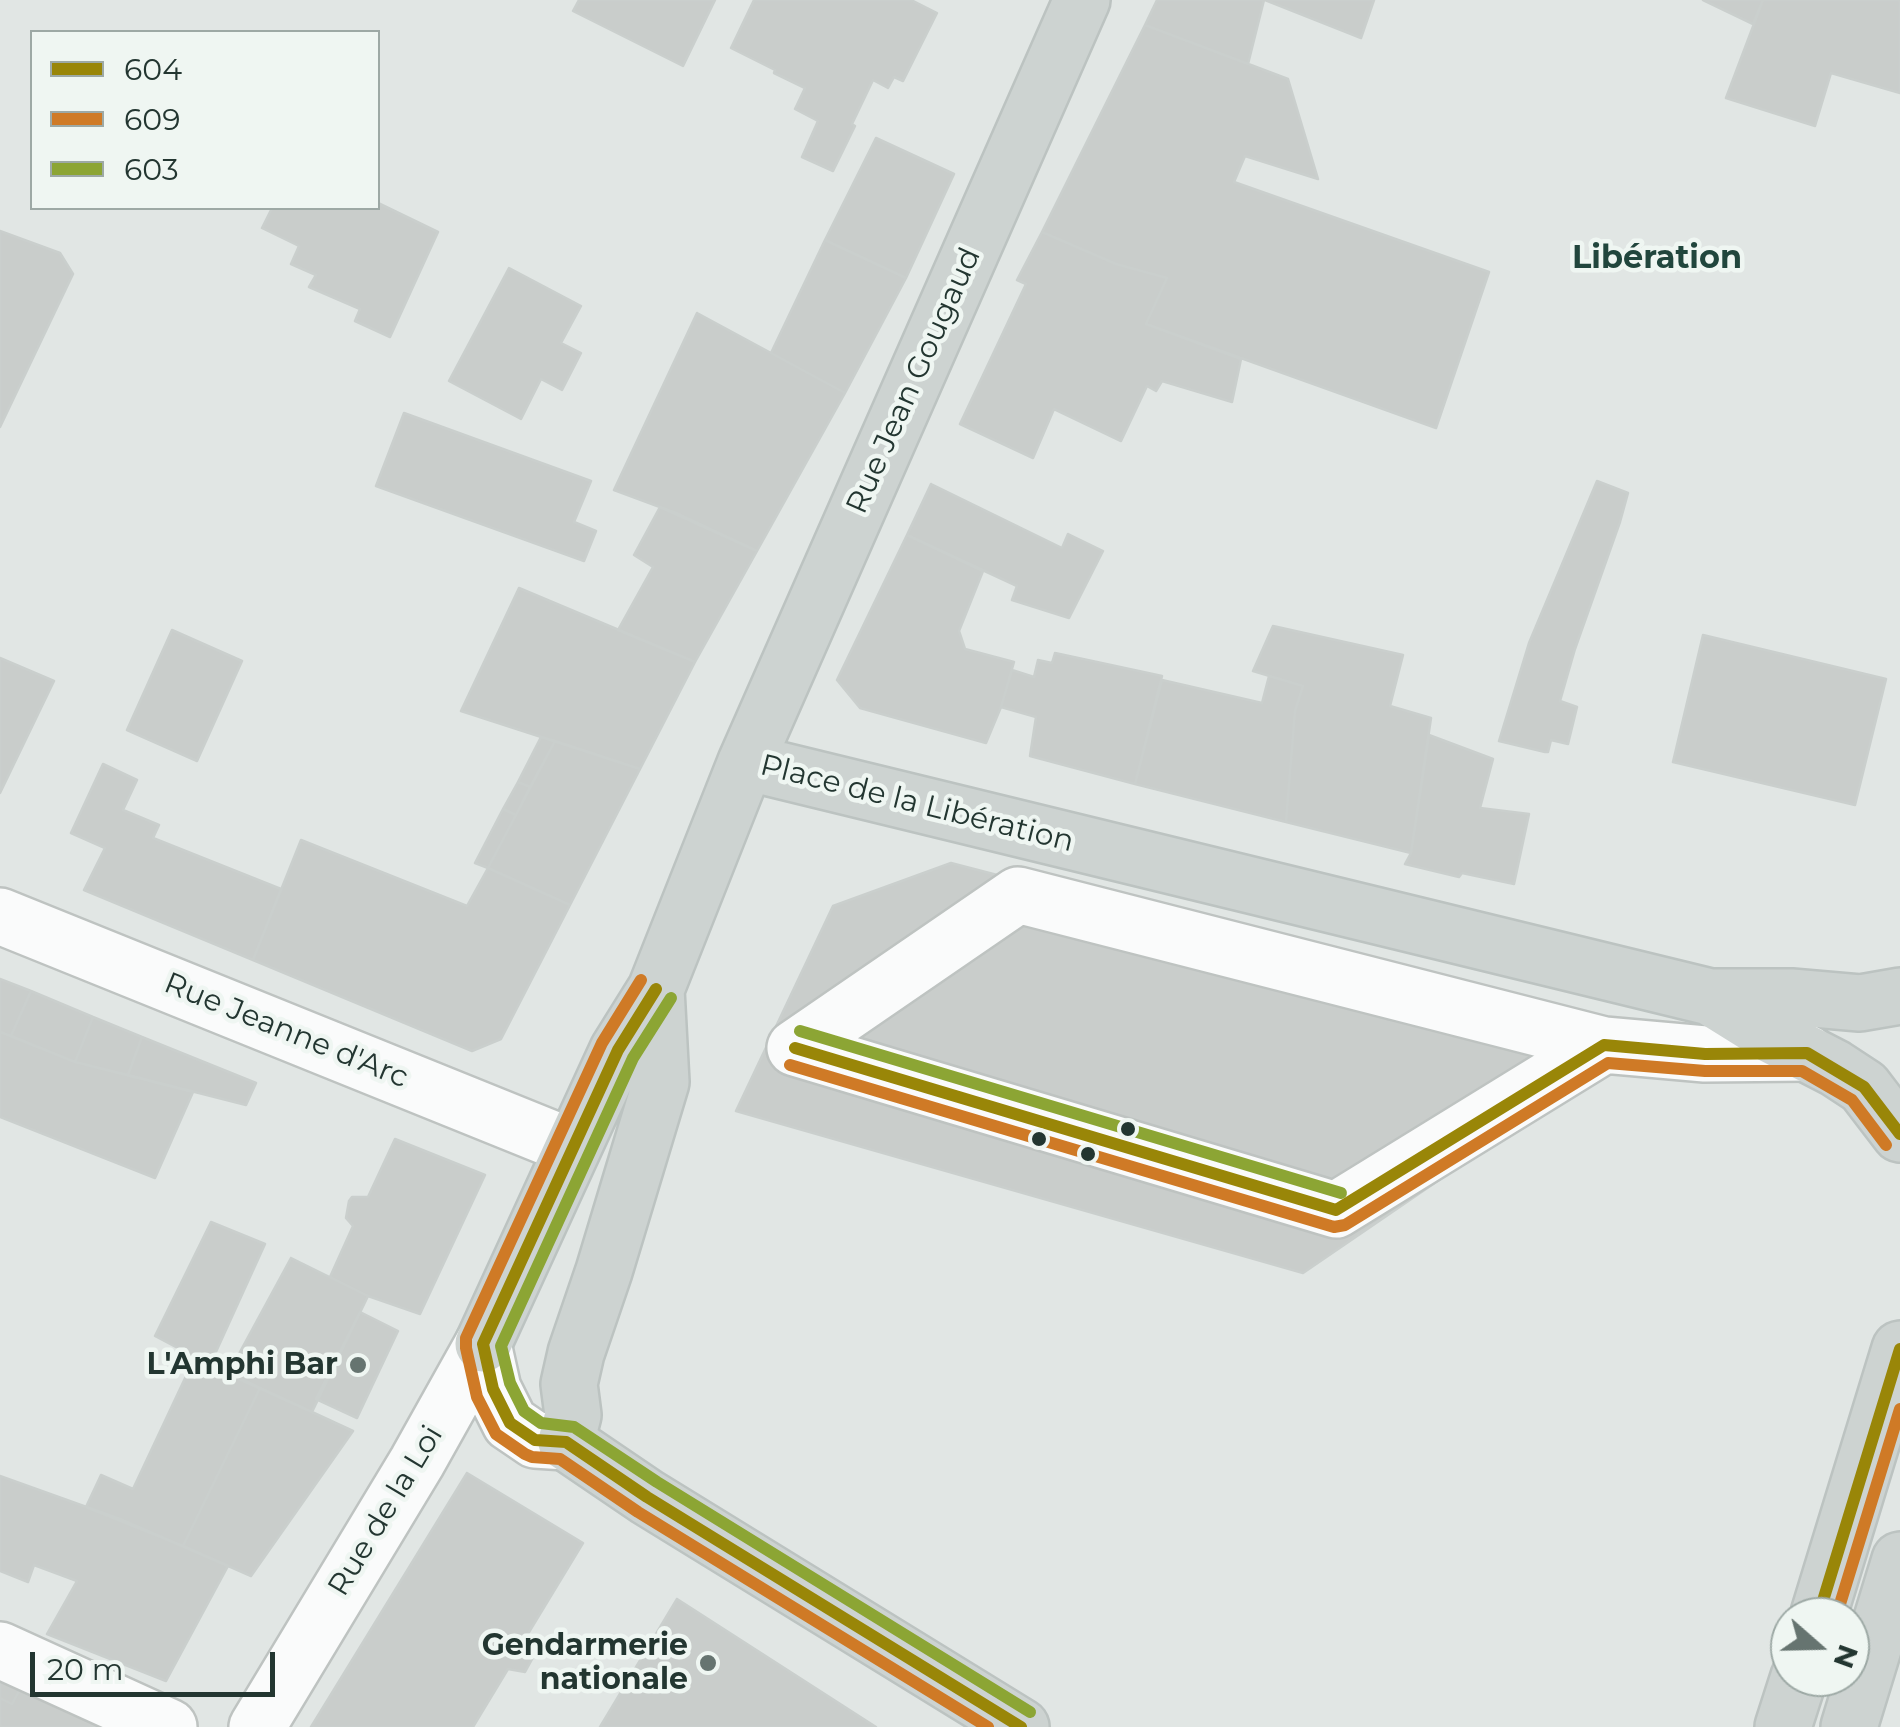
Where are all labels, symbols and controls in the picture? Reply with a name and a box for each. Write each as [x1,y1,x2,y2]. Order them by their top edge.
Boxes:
legend [30,30,380,210]
text: 604 [124,51,182,88]
text: 609 [124,101,180,138]
text: 603 [124,151,179,188]
district label: Libération [1572,240,1742,278]
street label: Rue Jean Gougaud [839,242,989,520]
street label: Place de la Libération [756,748,1078,860]
street label: Rue Jeanne d'Arc [159,966,413,1096]
unlabelled marker [1118,1119,1138,1139]
unlabelled marker [1029,1129,1049,1149]
unlabelled marker [1078,1144,1098,1164]
place label: L'Amphi Bar [146,1347,338,1383]
marker: L'Amphi Bar [347,1354,369,1376]
street label: Rue de la Loi [321,1419,451,1603]
north arrow [1770,1597,1870,1697]
place label: Gendarmerie nationale [482,1628,688,1698]
scale bar [35,1632,280,1694]
text: N [1826,1640,1866,1673]
text: 20 m [47,1651,124,1688]
marker: Gendarmerie nationale [697,1652,719,1674]

